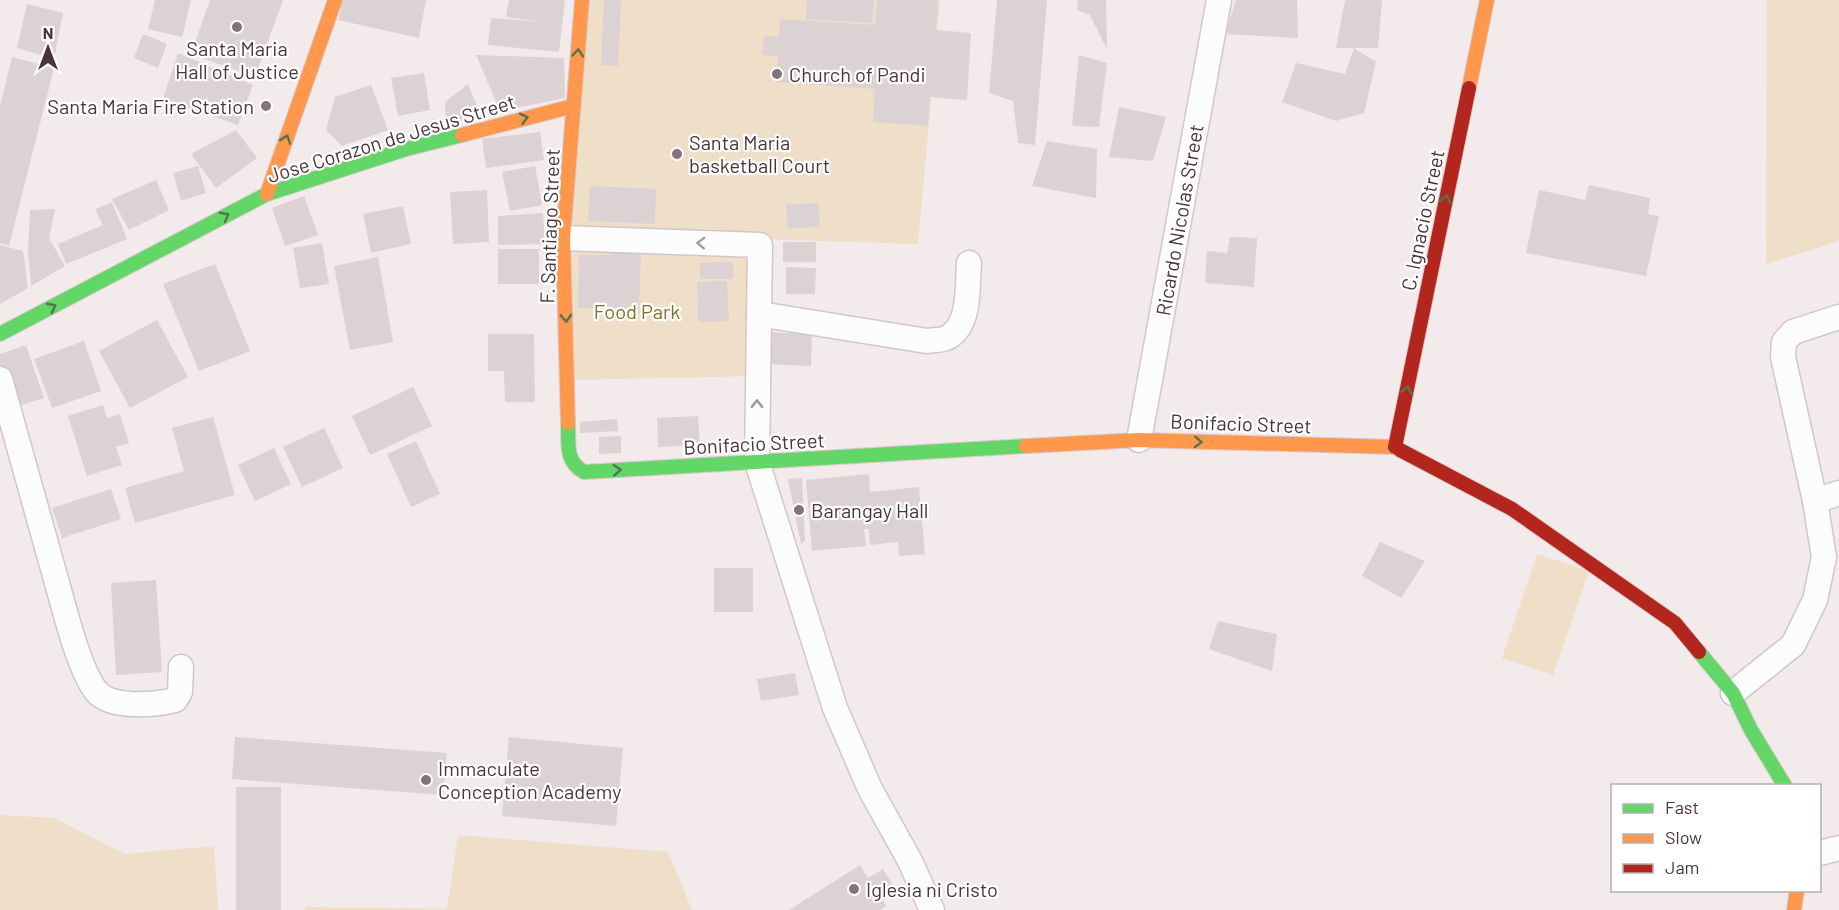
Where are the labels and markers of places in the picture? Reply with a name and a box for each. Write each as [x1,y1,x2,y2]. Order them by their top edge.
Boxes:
marker: Santa Maria Hall of Justice [230,20,244,34]
place label: Santa Maria Hall of Justice [175,36,299,83]
place label: Church of Pandi [789,62,926,86]
marker: Church of Pandi [770,67,784,81]
place label: Santa Maria Fire Station [47,94,254,118]
marker: Santa Maria Fire Station [259,99,273,113]
place label: Santa Maria basketball Court [689,130,830,177]
marker: Santa Maria basketball Court [670,147,684,161]
place label: Barangay Hall [811,498,928,522]
marker: Barangay Hall [792,503,806,517]
place label: Immaculate Conception Academy [438,756,621,803]
marker: Immaculate Conception Academy [419,773,433,787]
place label: Iglesia ni Cristo [866,877,998,901]
marker: Iglesia ni Cristo [847,882,861,896]

